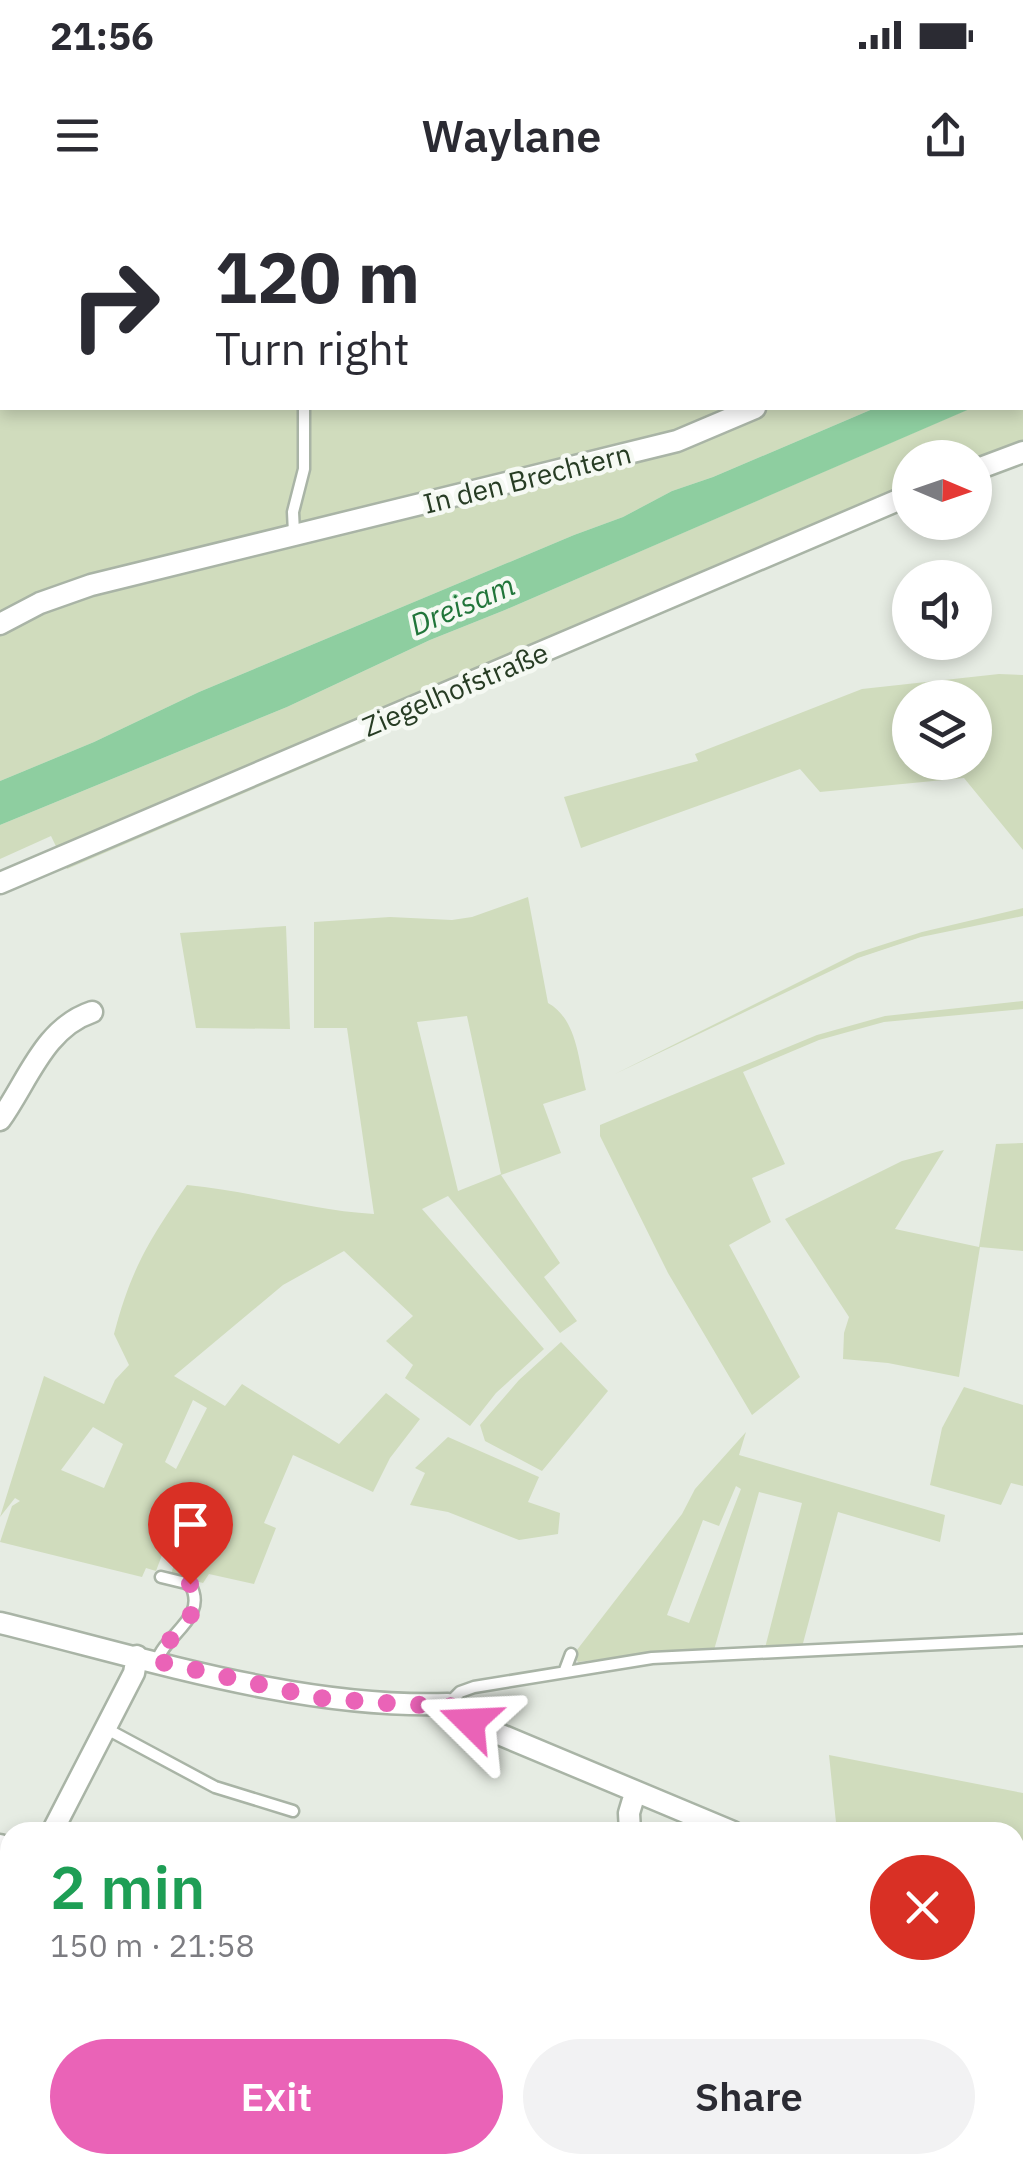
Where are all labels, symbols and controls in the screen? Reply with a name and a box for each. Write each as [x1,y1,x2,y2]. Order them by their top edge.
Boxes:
text: 21:56 [50,11,154,60]
text: Waylane [422,106,601,164]
icon: menu [50,108,105,163]
icon: share [918,108,973,163]
text: 120 m [215,231,420,322]
icon: right [50,240,180,370]
text: Turn right [215,319,410,377]
street label: In den Brechtern [419,434,635,522]
north arrow [892,440,992,540]
map controls [892,440,992,780]
button: sound [892,560,992,660]
water label: Dreisam [403,564,521,644]
street label: Ziegelhofstraße [356,633,554,745]
button: layers [892,680,992,780]
pin [148,1482,233,1585]
icon: arrive [163,1497,218,1552]
position arrow [418,1670,522,1774]
text: 2 min [50,1847,205,1926]
button: close [870,1855,975,1960]
text: 150 m · 21:58 [50,1924,255,1966]
button: Exit [50,2039,503,2154]
button: Share [523,2039,975,2154]

